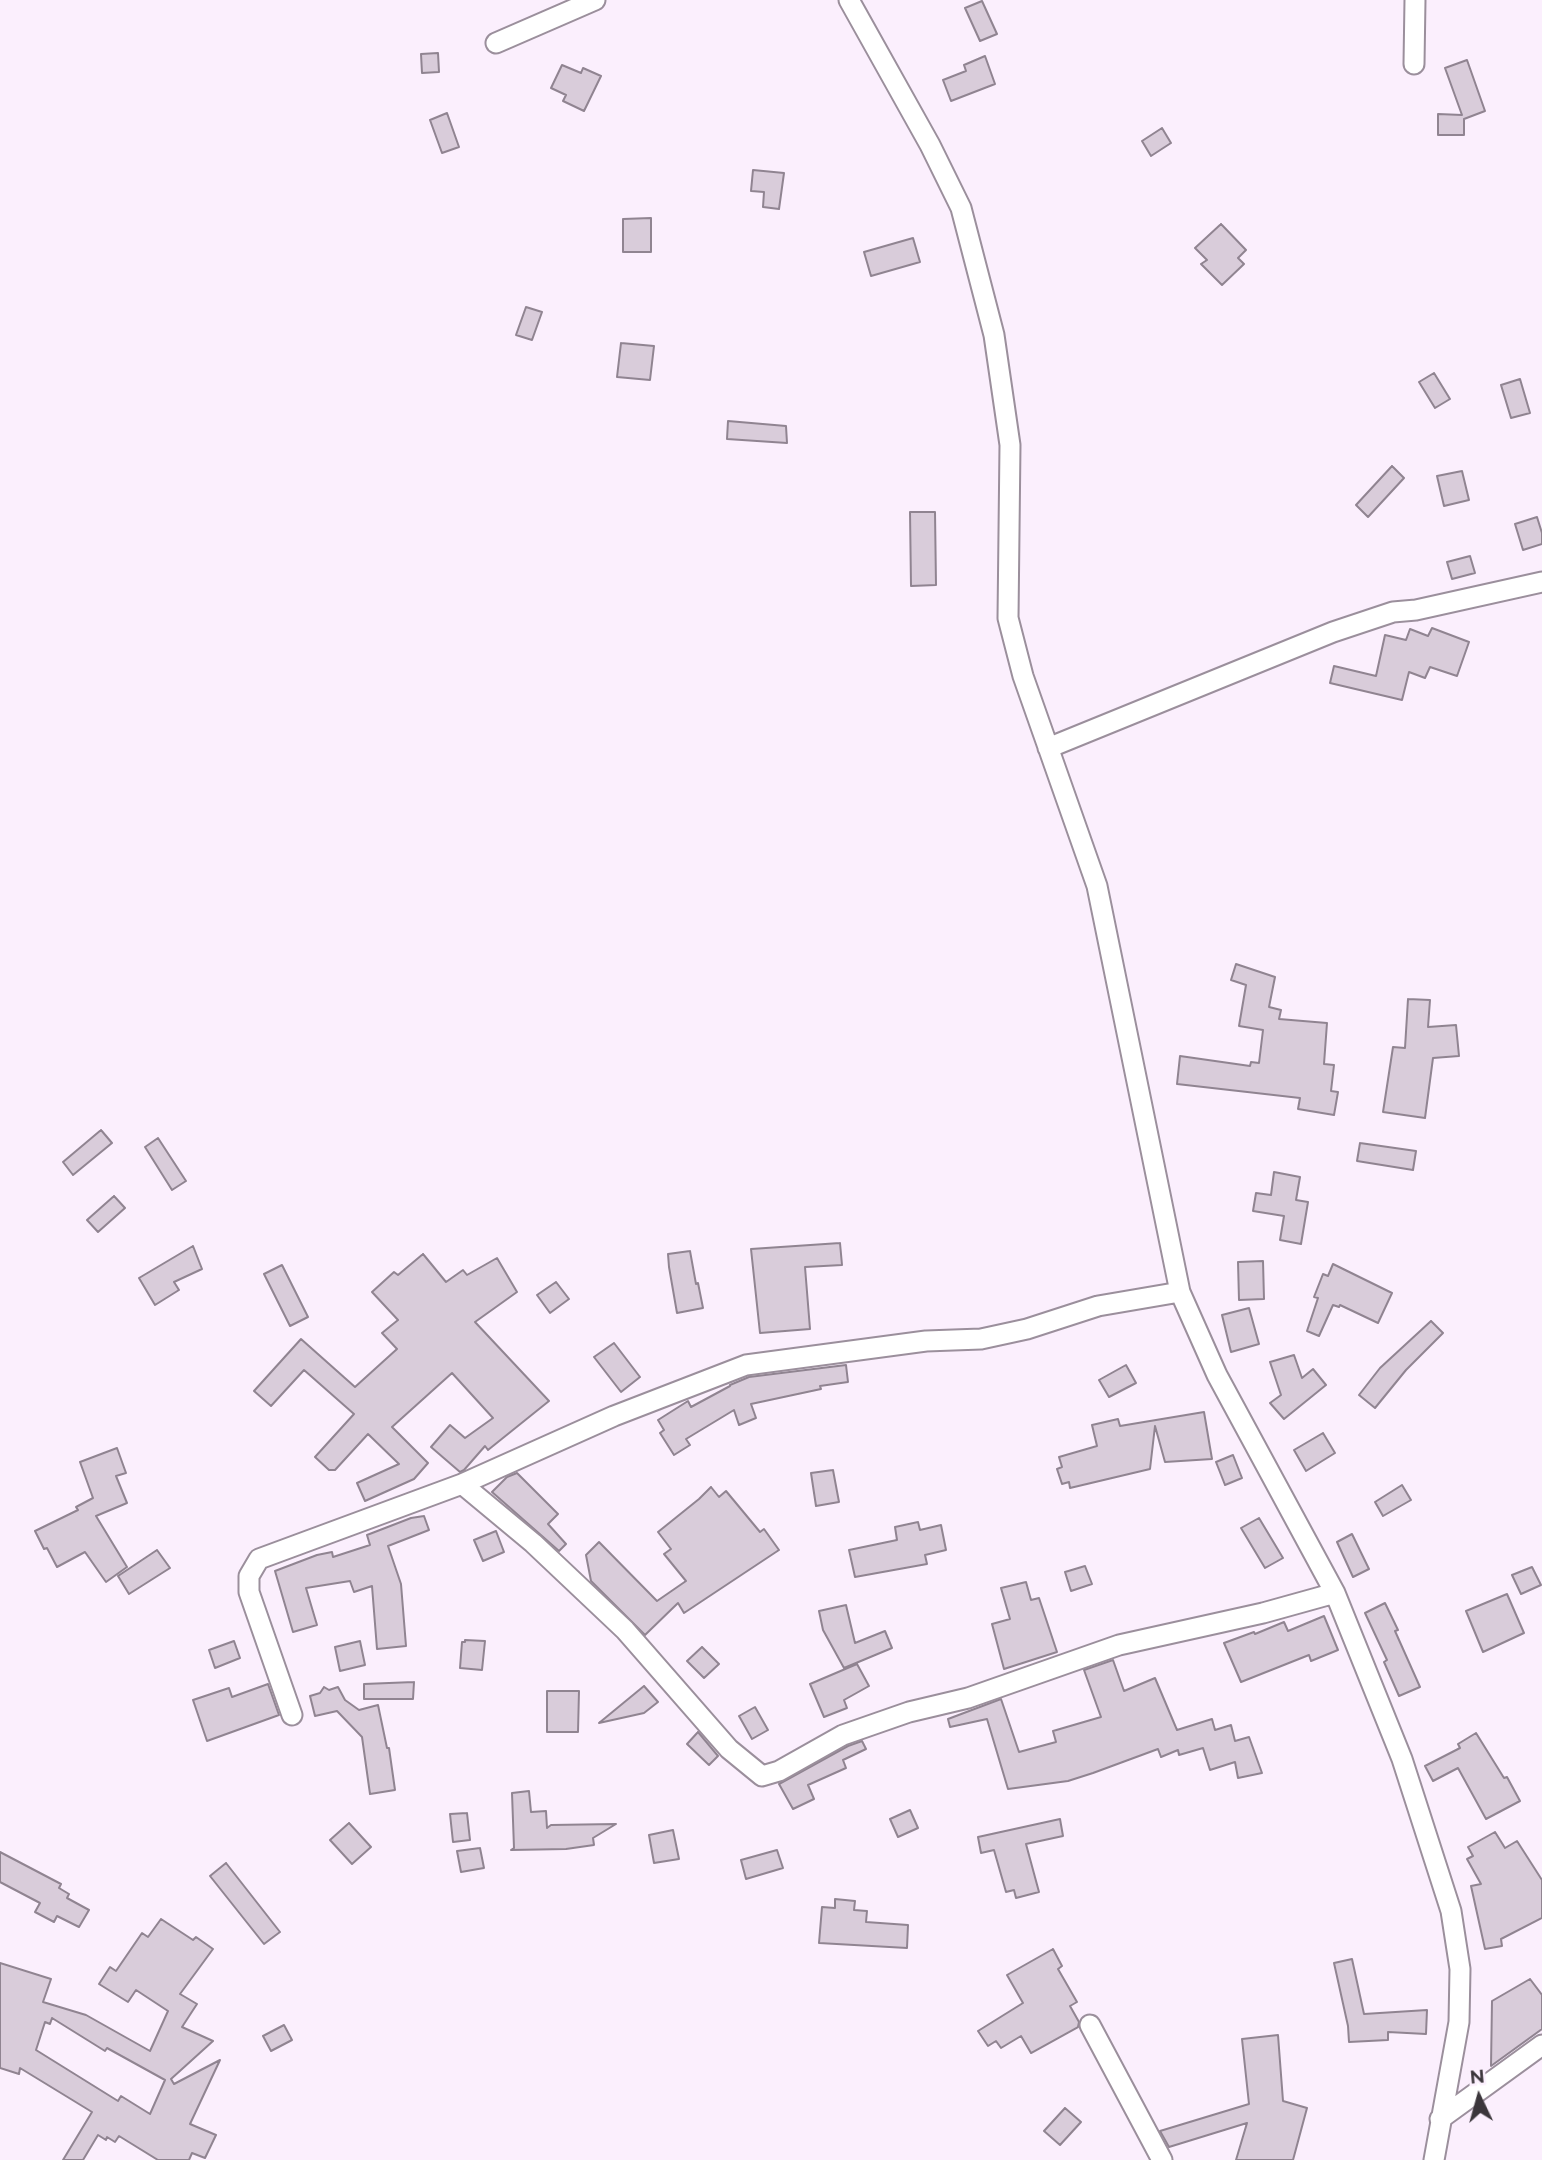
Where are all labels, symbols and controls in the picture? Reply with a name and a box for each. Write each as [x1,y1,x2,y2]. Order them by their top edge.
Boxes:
north arrow [1444,2062,1514,2132]
text: N [1469,2064,1485,2088]

